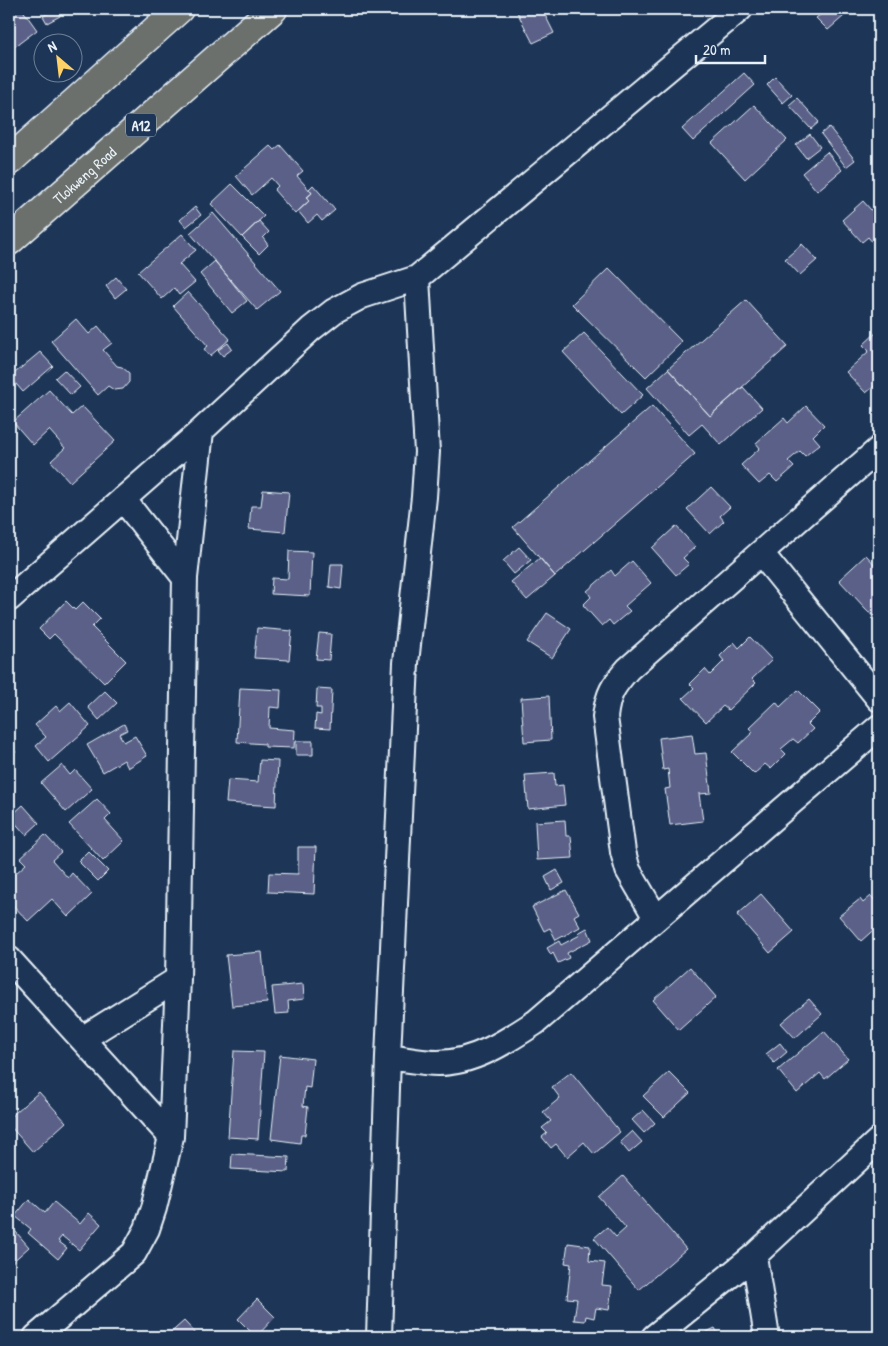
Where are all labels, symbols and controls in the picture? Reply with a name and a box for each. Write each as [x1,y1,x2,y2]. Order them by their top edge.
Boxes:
north arrow [32,32,82,82]
scale bar [696,32,764,64]
text: N [44,36,60,56]
text: 20 m [703,39,730,60]
road number: A12 [126,114,156,136]
street label: Tlokweng Road [48,141,120,209]

